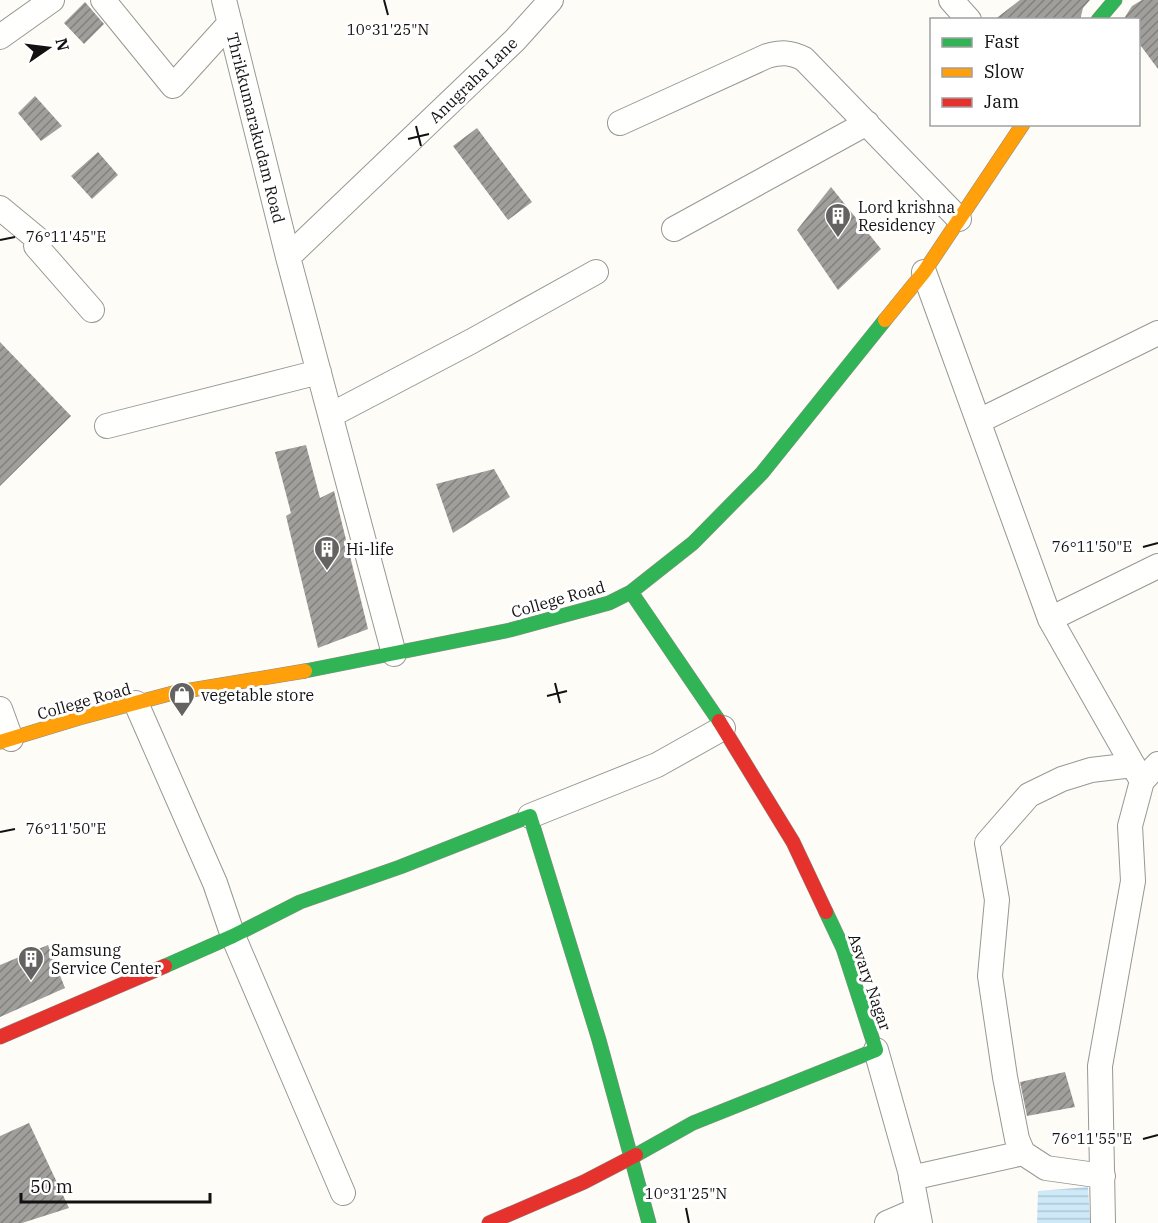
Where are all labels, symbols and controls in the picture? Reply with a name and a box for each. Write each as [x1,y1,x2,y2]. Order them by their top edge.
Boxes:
north arrow [18,18,78,78]
legend [930,18,1140,126]
text: 10°31'25"N [347,20,429,39]
text: Fast [984,30,1019,53]
street label: Thrikkumarakudam Road [223,31,289,226]
street label: Anugraha Lane [425,33,521,127]
text: N [51,36,74,53]
text: Slow [984,60,1024,83]
text: Jam [984,90,1019,113]
place label: Lord krishna Residency [858,197,956,235]
building icon: Lord krishna Residency [823,201,853,239]
text: 76°11'45"E [26,227,106,246]
building icon: Hi-life [312,534,342,572]
text: 76°11'50"E [1052,537,1132,556]
place label: Hi-life [346,539,394,559]
street label: College Road [509,576,607,622]
street label: College Road [35,678,133,724]
shop icon: vegetable store [167,680,197,718]
place label: vegetable store [201,685,314,705]
text: 76°11'50"E [26,819,106,838]
street label: Asvary Nagar [844,931,896,1033]
place label: Samsung Service Center [51,940,161,978]
building icon: Samsung Service Center [16,944,46,982]
text: 76°11'55"E [1052,1129,1132,1148]
scale bar [21,1166,210,1204]
text: 50 m [30,1175,73,1198]
text: 10°31'25"N [645,1184,727,1203]

